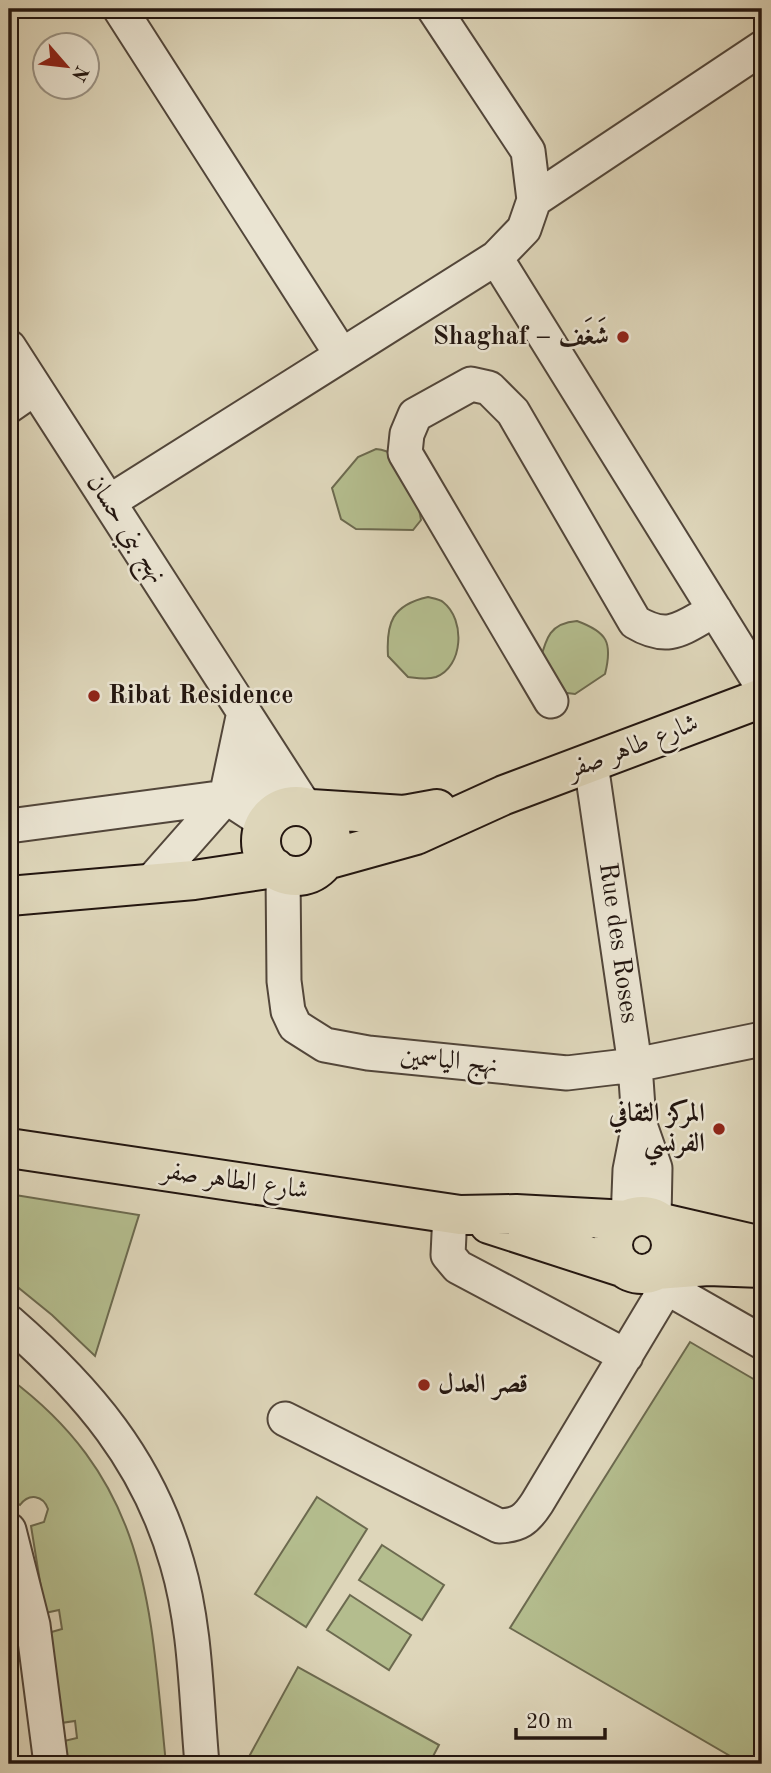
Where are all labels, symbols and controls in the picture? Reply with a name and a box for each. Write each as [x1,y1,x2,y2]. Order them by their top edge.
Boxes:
north arrow [32,32,102,102]
text: N [67,62,91,84]
place label: Shaghaf – شَغَف [433,316,609,350]
marker: Shaghaf – شَغَف [615,329,631,345]
street label: نهج بني حسان [74,470,171,593]
place label: Ribat Residence [108,683,294,709]
marker: Ribat Residence [86,688,102,704]
street label: شارع طاهر صفر [561,710,705,791]
street label: Rue des Roses [594,861,642,1025]
street label: نهج الياسمين [398,1043,499,1088]
place label: المركز الثقافي الفرنسي [608,1098,705,1166]
marker: المركز الثقافي الفرنسي [711,1121,727,1137]
street label: شارع الطاهر صفر [156,1157,310,1211]
place label: قصر العدل [438,1371,528,1401]
marker: قصر العدل [416,1377,432,1393]
scale bar [516,1696,605,1740]
text: 20 m [526,1712,573,1733]

